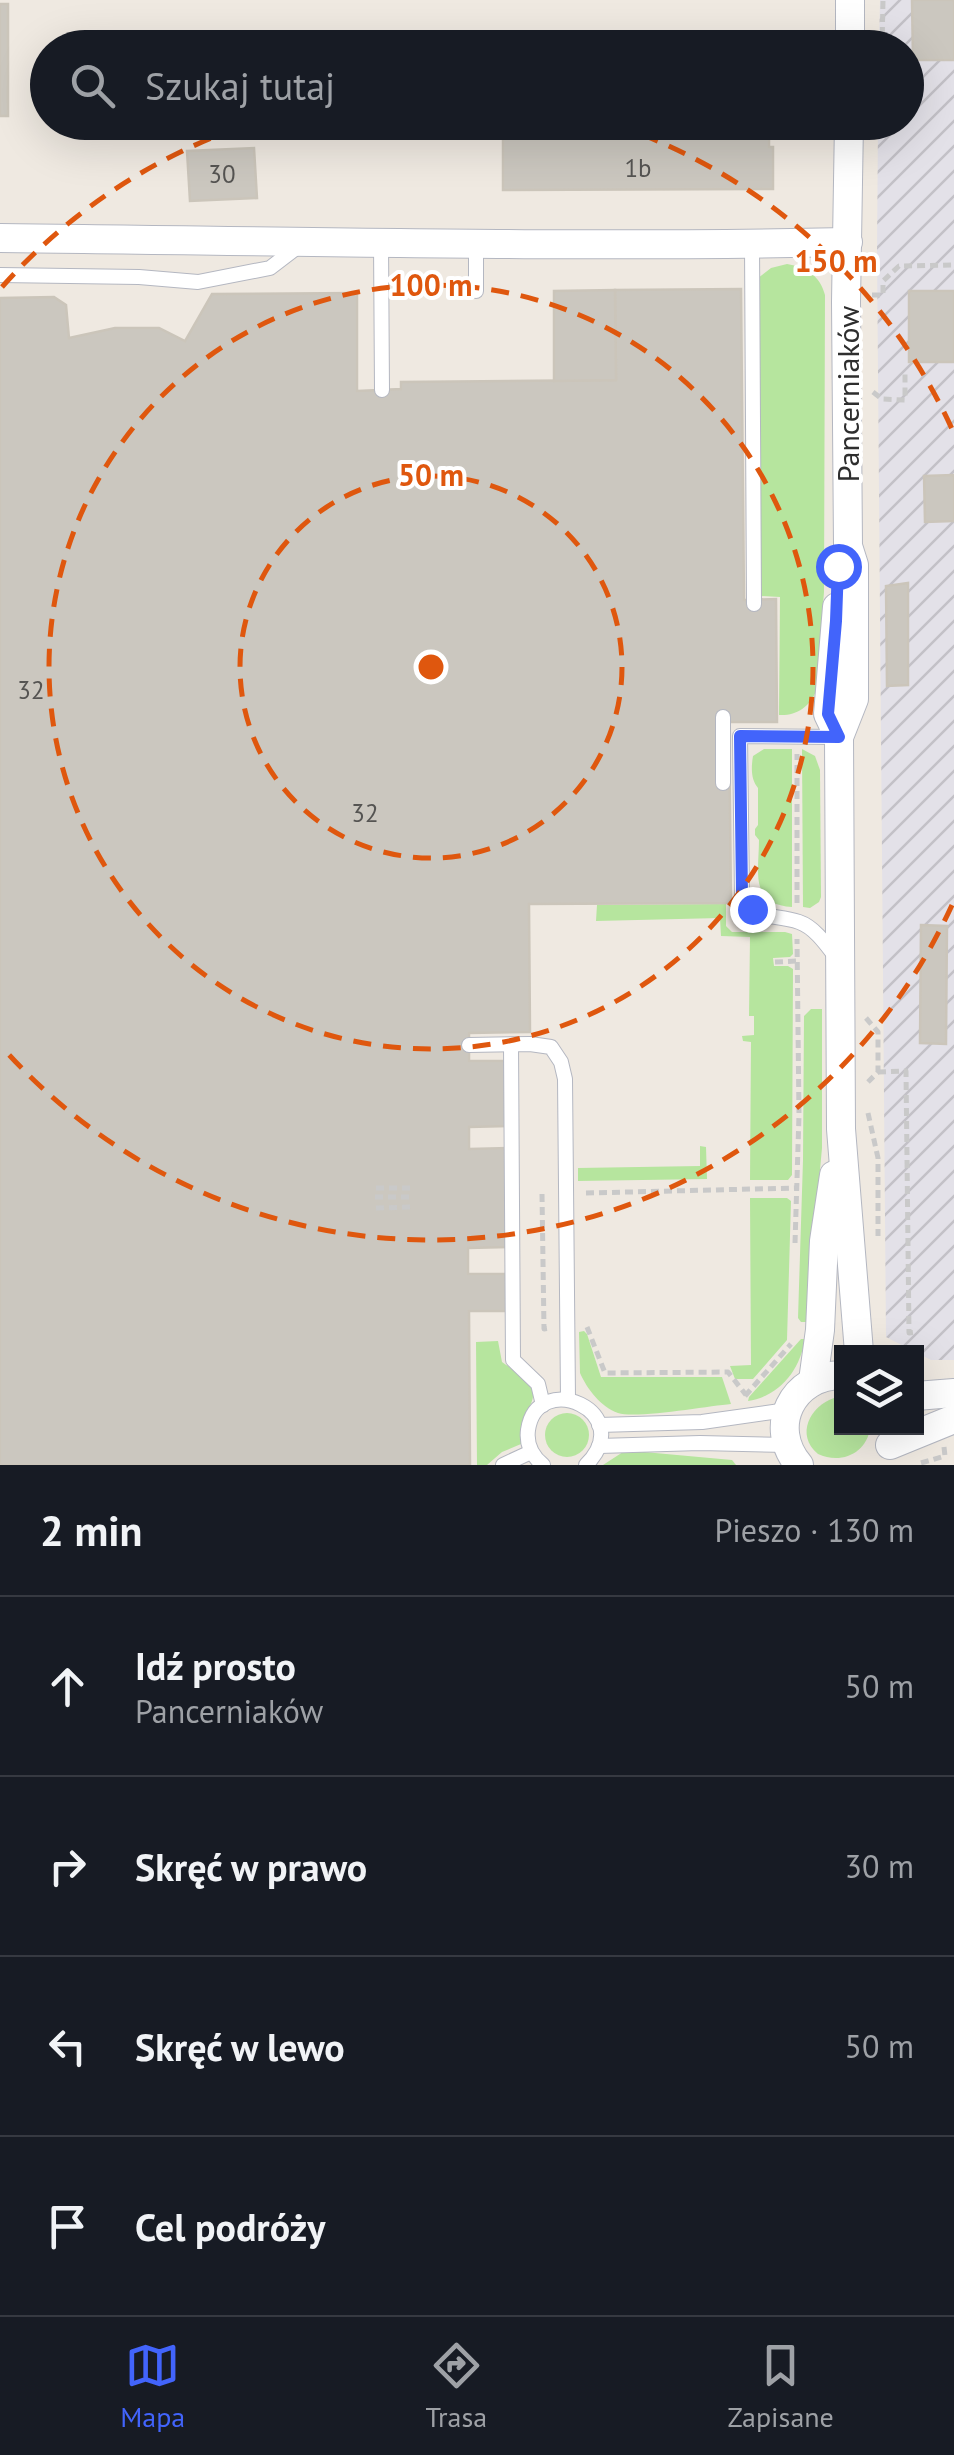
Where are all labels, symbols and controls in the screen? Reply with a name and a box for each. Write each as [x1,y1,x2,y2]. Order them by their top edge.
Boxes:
search box [30,30,924,140]
icon: search [65,58,120,113]
text: Szukaj tutaj [145,61,335,110]
house number: 1b [624,152,652,184]
house number: 30 [208,158,236,190]
text: 150 m [795,241,877,280]
text: 100 m [390,265,472,304]
street label: Pancerniaków [828,306,867,482]
text: 50 m [398,455,464,494]
route start [816,544,862,590]
centre of rings [413,649,449,685]
house number: 32 [17,674,45,706]
house number: 32 [351,797,379,829]
route end [730,887,776,933]
map controls [834,1345,924,1435]
button: layers [834,1345,924,1435]
text: 2 min [40,1503,142,1558]
text: Pieszo · 130 m [714,1509,914,1551]
text: Idź prosto [135,1641,296,1690]
icon: ahead [40,1659,95,1714]
text: 50 m [845,1665,914,1707]
text: Pancerniaków [135,1690,323,1732]
icon: right [40,1839,95,1894]
text: Skręć w prawo [135,1842,367,1891]
text: 30 m [845,1845,914,1887]
icon: left [40,2019,95,2074]
text: Skręć w lewo [135,2022,345,2071]
text: 50 m [845,2025,914,2067]
icon: arrive [40,2199,95,2254]
text: Cel podróży [135,2202,325,2251]
tab: Mapa [120,2338,185,2435]
tab: Trasa [425,2338,487,2435]
tab: Zapisane [727,2338,834,2435]

